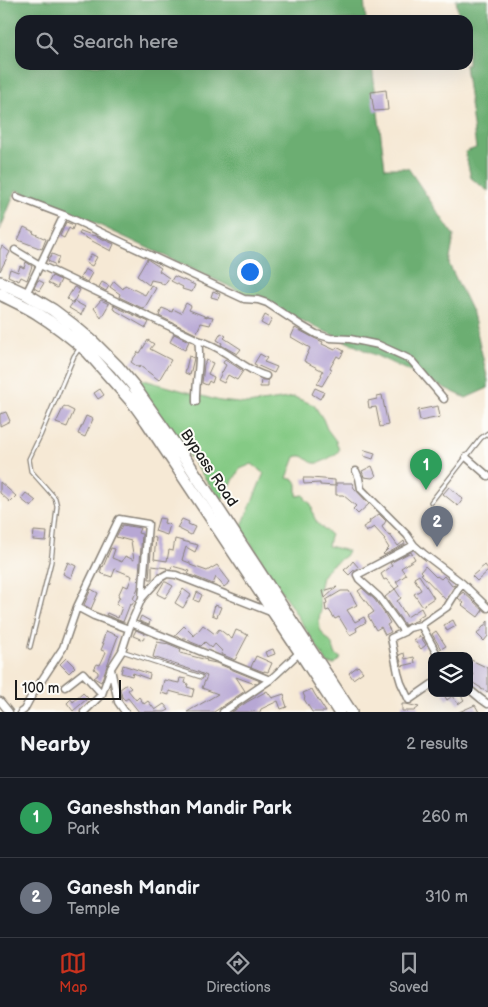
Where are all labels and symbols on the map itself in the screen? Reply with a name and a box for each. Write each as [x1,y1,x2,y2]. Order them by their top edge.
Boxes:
your location [237,259,263,285]
street label: Bypass Road [176,426,242,510]
pin: 1 [410,449,442,490]
pin: 2 [421,506,453,547]
scale bar [15,677,121,700]

